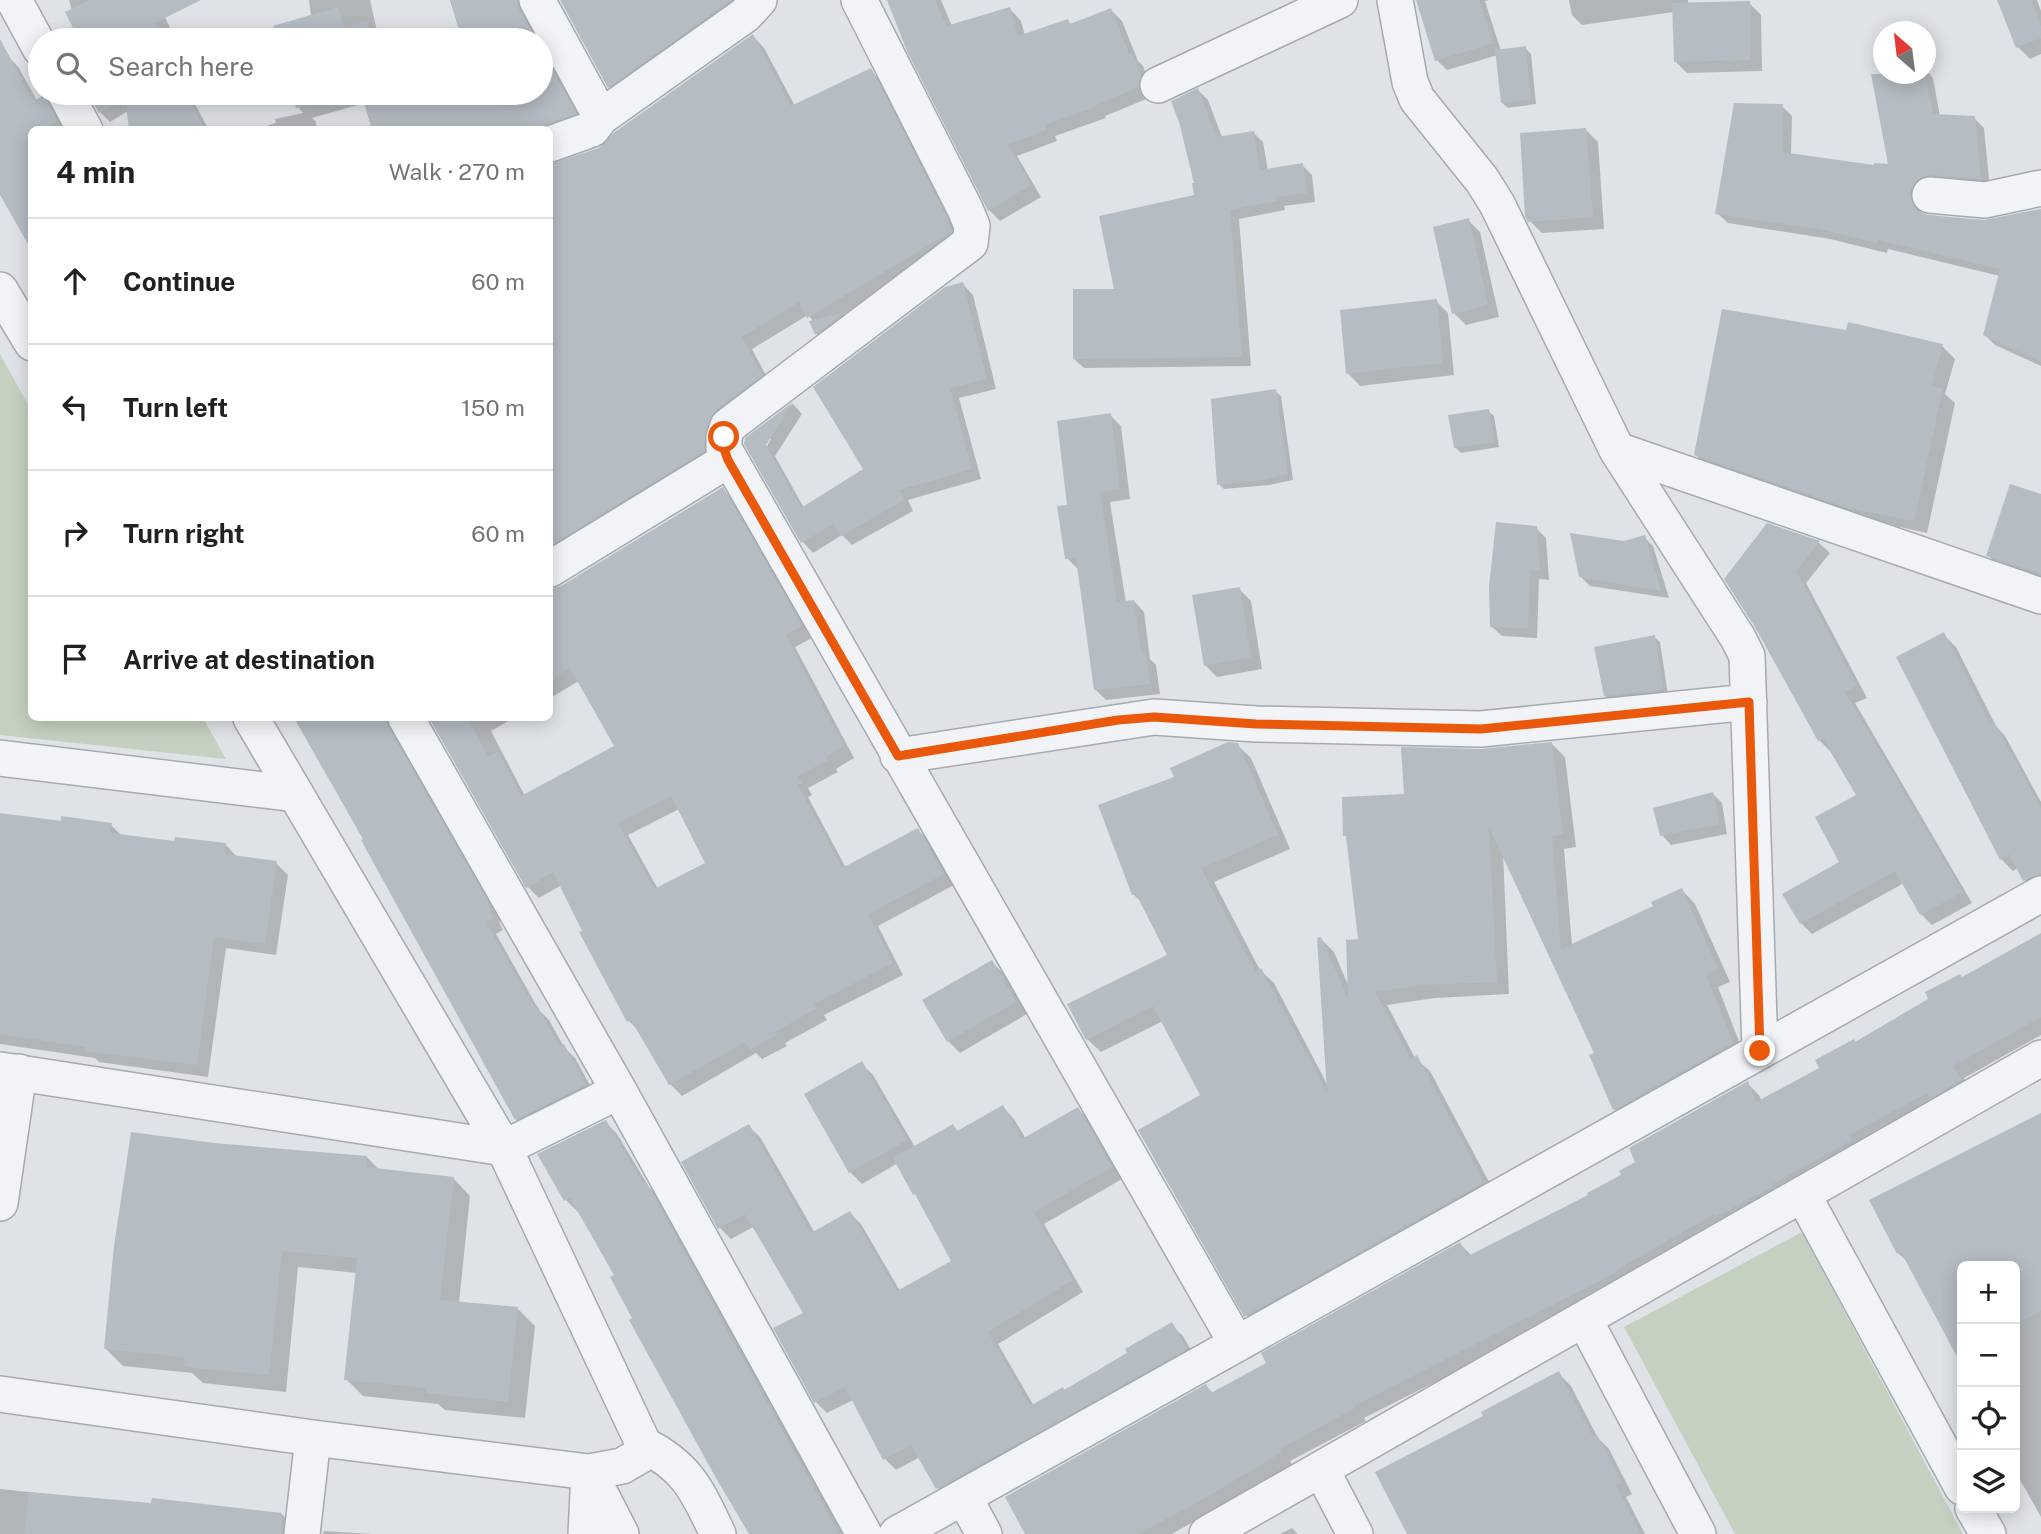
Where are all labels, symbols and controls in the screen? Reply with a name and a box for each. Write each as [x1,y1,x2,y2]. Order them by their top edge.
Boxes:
north arrow [1873,21,1936,84]
search box [28,28,553,105]
icon: search [52,48,90,86]
text: Search here [108,51,254,82]
text: 4 min [56,154,135,190]
text: Walk · 270 m [389,158,525,185]
icon: ahead [56,262,94,300]
text: Continue [123,266,235,297]
text: 60 m [471,268,525,295]
icon: left [56,388,94,426]
text: Turn left [123,392,228,423]
text: 150 m [461,394,525,421]
route start [708,421,739,452]
icon: right [56,514,94,552]
text: Turn right [123,518,245,549]
text: 60 m [471,520,525,547]
icon: arrive [56,640,94,678]
text: Arrive at destination [123,644,375,675]
route end [1744,1035,1775,1066]
map controls [1957,1261,2020,1513]
button: + [1957,1261,2020,1324]
button: − [1957,1324,2020,1387]
button: locate [1957,1387,2020,1450]
button: layers [1957,1450,2020,1513]

